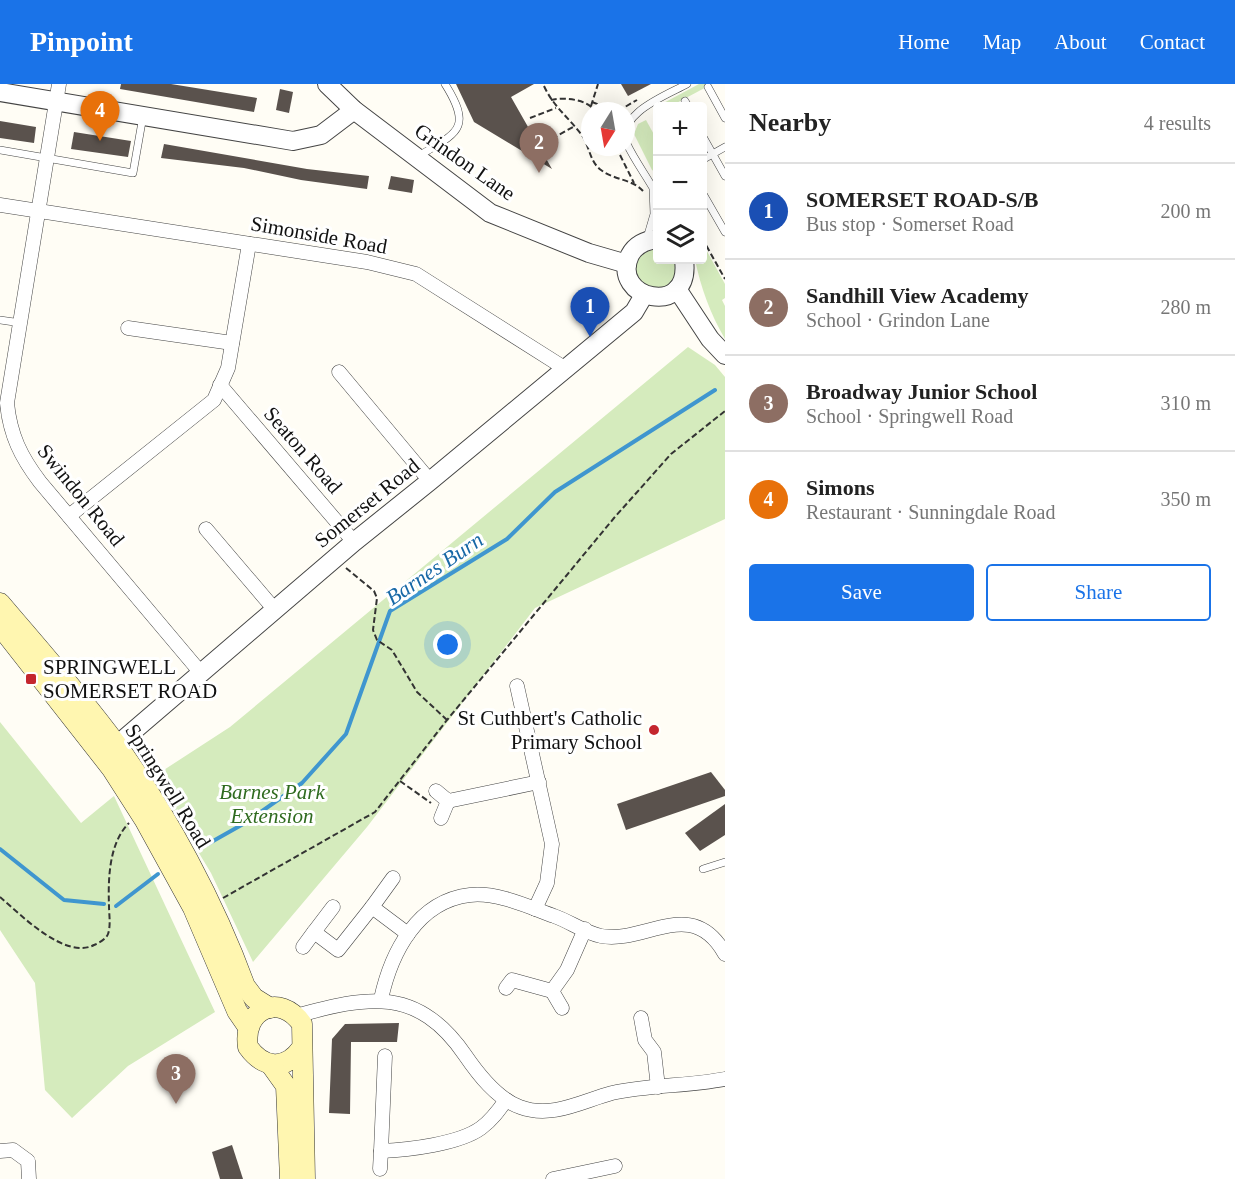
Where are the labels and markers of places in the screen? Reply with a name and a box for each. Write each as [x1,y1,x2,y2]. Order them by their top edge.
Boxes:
pin: 4 [80,92,120,141]
pin: 2 [520,124,558,173]
pin: 1 [570,288,610,337]
place label: SPRINGWELL SOMERSET ROAD [43,655,217,703]
marker: SPRINGWELL SOMERSET ROAD [24,672,38,686]
place label: St Cuthbert's Catholic Primary School [457,706,642,754]
marker: St Cuthbert's Catholic Primary School [647,723,661,737]
pin: 3 [156,1054,195,1104]

